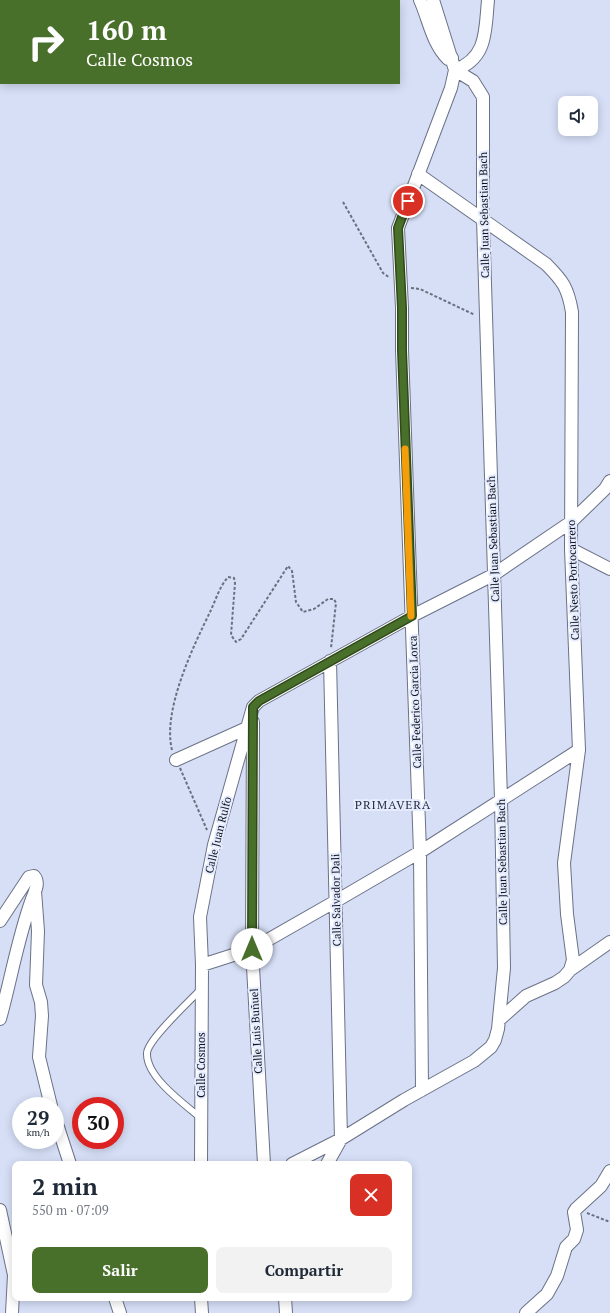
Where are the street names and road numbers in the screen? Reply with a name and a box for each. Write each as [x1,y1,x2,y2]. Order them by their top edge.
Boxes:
street label: Calle Juan Sebastian Bach [476,151,492,278]
street label: Calle Juan Sebastian Bach [484,475,502,602]
street label: Calle Nesto Portocarrero [564,520,582,640]
street label: Calle Federico Garcia Lorca [406,635,424,769]
street label: Calle Juan Rulfo [202,795,234,875]
street label: Calle Juan Sebastian Bach [494,798,510,925]
street label: Calle Salvador Dali [328,854,344,946]
street label: Calle Luis Buñuel [247,988,265,1074]
street label: Calle Cosmos [194,1032,208,1098]

